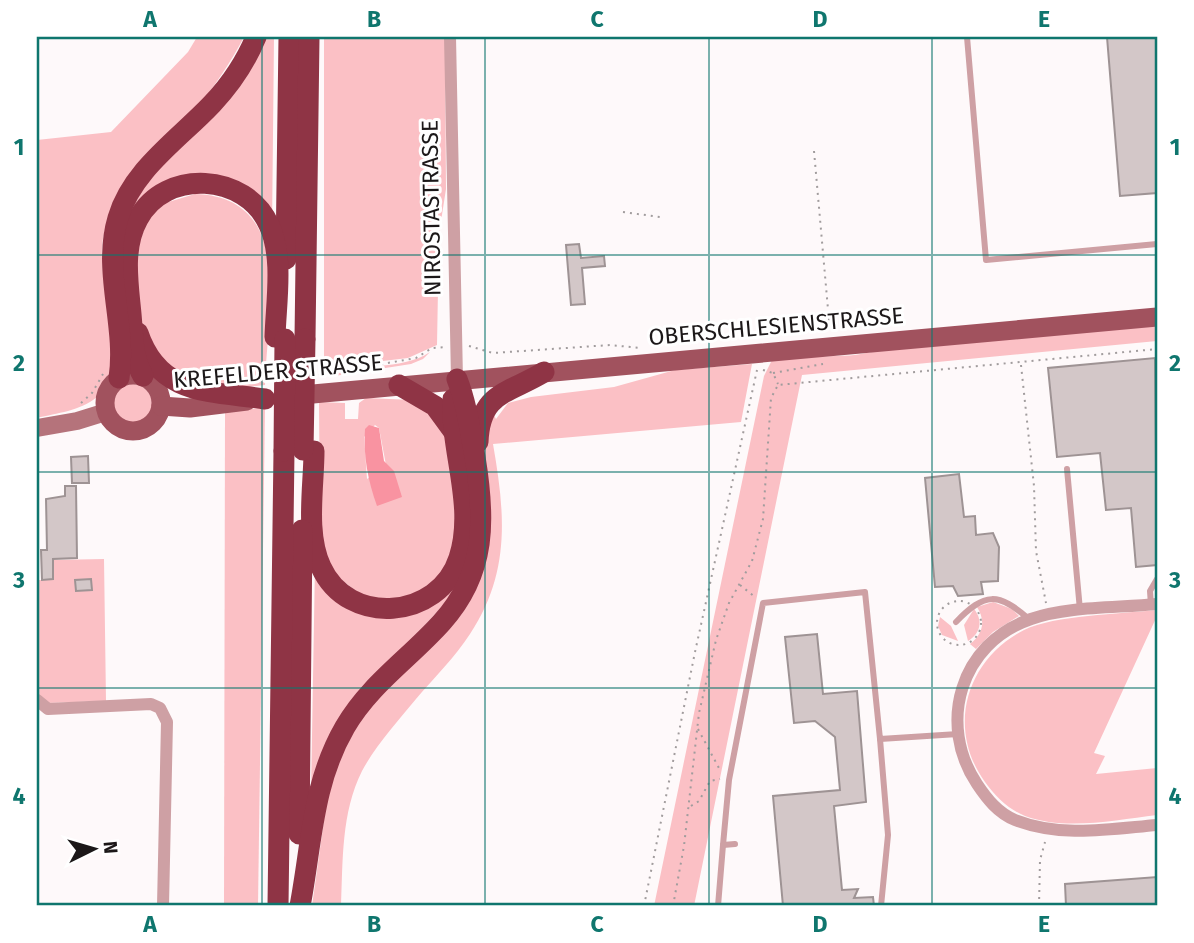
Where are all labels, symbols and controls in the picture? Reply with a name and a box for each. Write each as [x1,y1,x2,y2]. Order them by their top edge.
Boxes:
text: A [142,5,157,33]
text: B [367,5,381,33]
text: C [590,5,604,33]
text: D [813,5,828,33]
text: E [1038,5,1050,33]
street label: NIROSTASTRASSE [415,120,447,296]
text: 1 [14,133,24,161]
text: 1 [1170,133,1180,161]
street label: OBERSCHLESIENSTRASSE [647,301,905,351]
street label: KREFELDER STRASSE [172,348,384,394]
text: 2 [13,349,25,377]
text: 2 [1169,349,1181,377]
text: 3 [12,566,25,594]
text: 3 [1168,566,1181,594]
text: 4 [13,782,26,810]
text: 4 [1169,782,1182,810]
north arrow [60,814,130,884]
text: N [98,840,122,855]
text: A [142,910,157,938]
text: B [367,910,381,938]
text: C [590,910,604,938]
text: D [813,910,828,938]
text: E [1038,910,1050,938]

